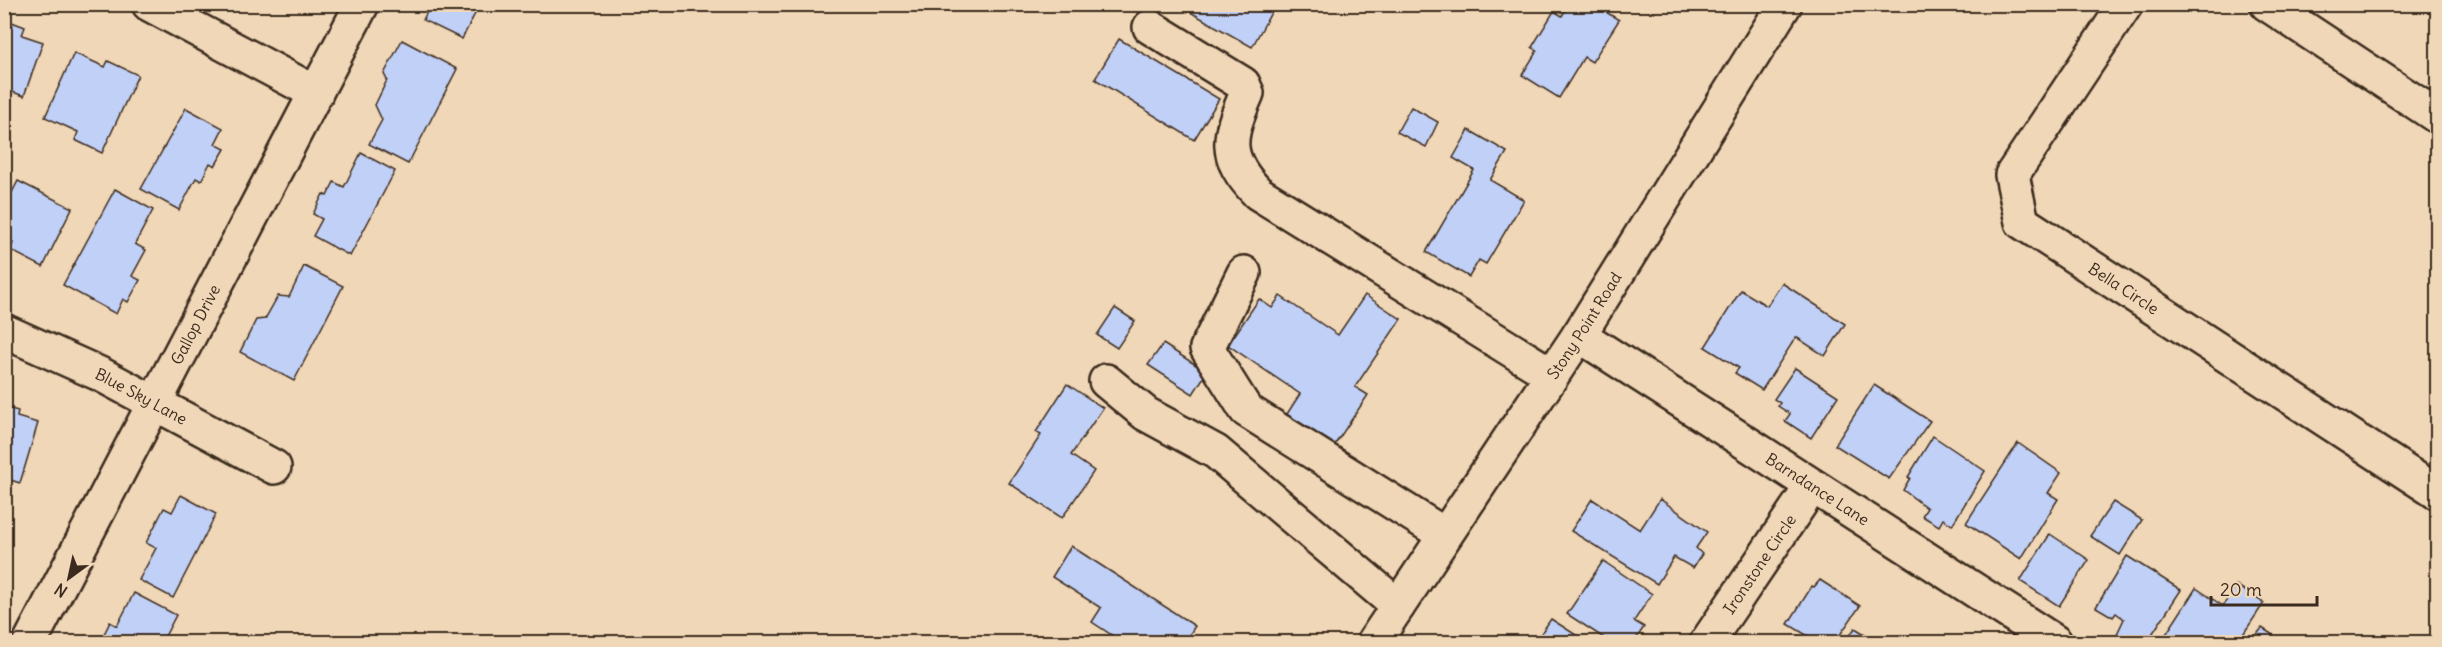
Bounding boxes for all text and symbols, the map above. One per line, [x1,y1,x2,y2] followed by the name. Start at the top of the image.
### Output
[2085,258,2163,319] street label: Bella Circle
[1543,268,1626,383] street label: Stony Point Road
[166,281,224,368] street label: Gallop Drive
[92,363,191,429] street label: Blue Sky Lane
[1762,448,1873,530] street label: Barndance Lane
[1719,510,1800,618] street label: Ironstone Circle
[39,548,99,608] north arrow
[2211,569,2318,607] scale bar
[2220,578,2262,601] text: 20 m
[51,579,71,602] text: N

